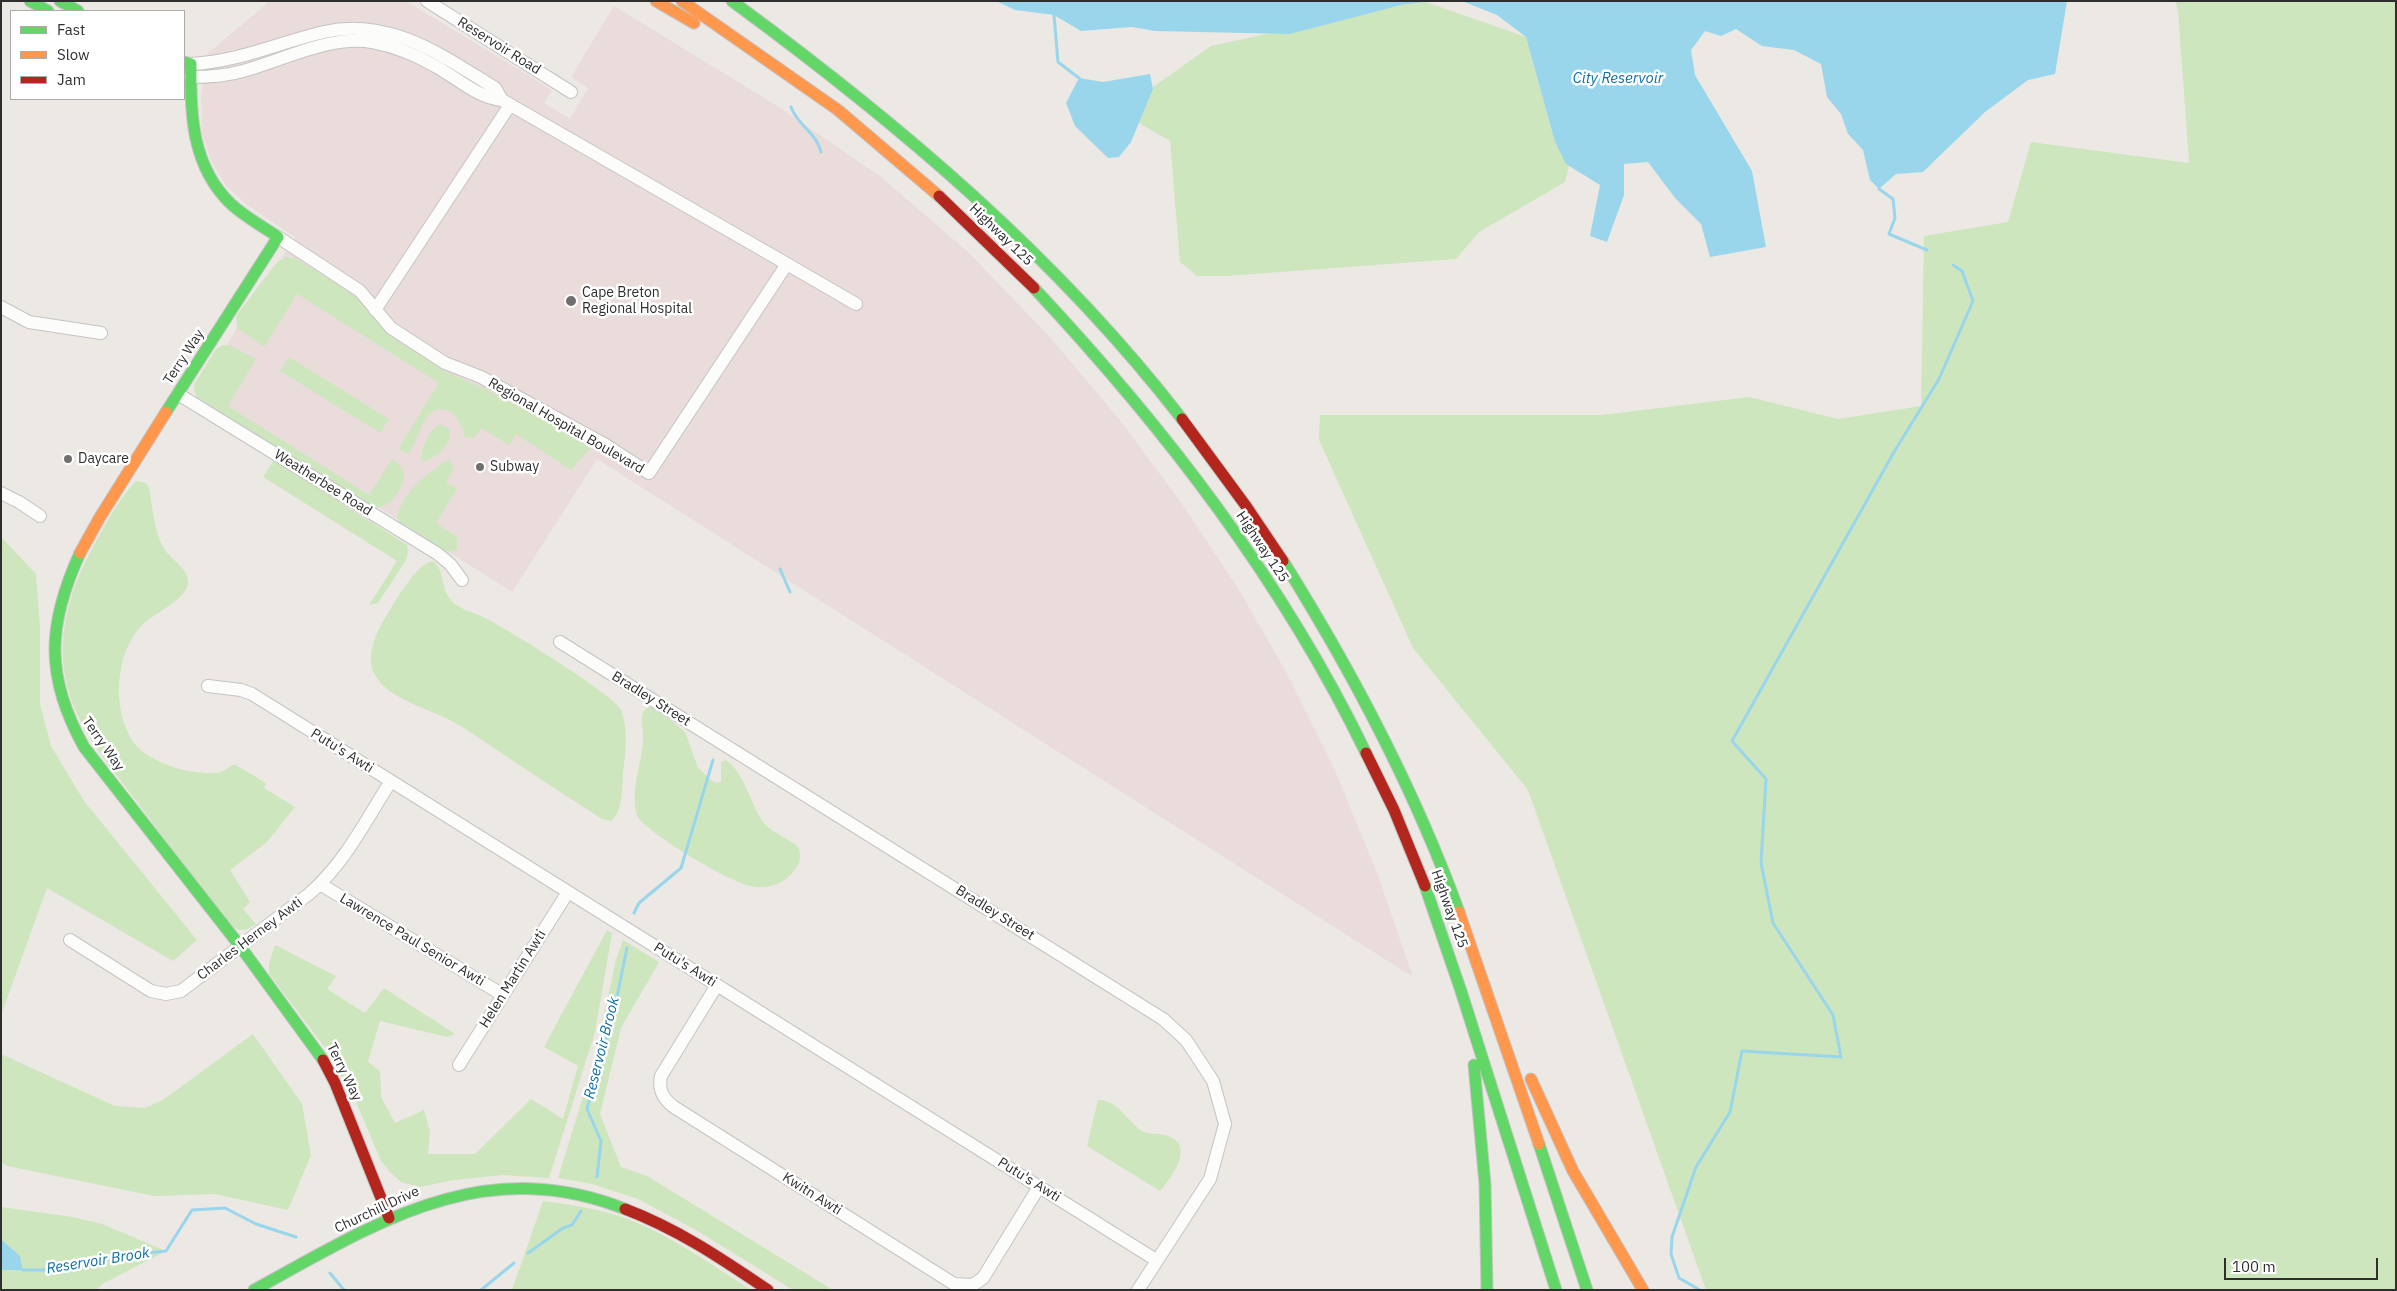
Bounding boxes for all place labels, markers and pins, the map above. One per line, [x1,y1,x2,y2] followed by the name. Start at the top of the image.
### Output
[582,285,692,318] place label: Cape Breton Regional Hospital
[564,294,578,308] marker: Cape Breton Regional Hospital
[78,451,129,467] place label: Daycare
[62,453,74,465] marker: Daycare
[490,459,539,475] place label: Subway
[474,461,486,473] marker: Subway

